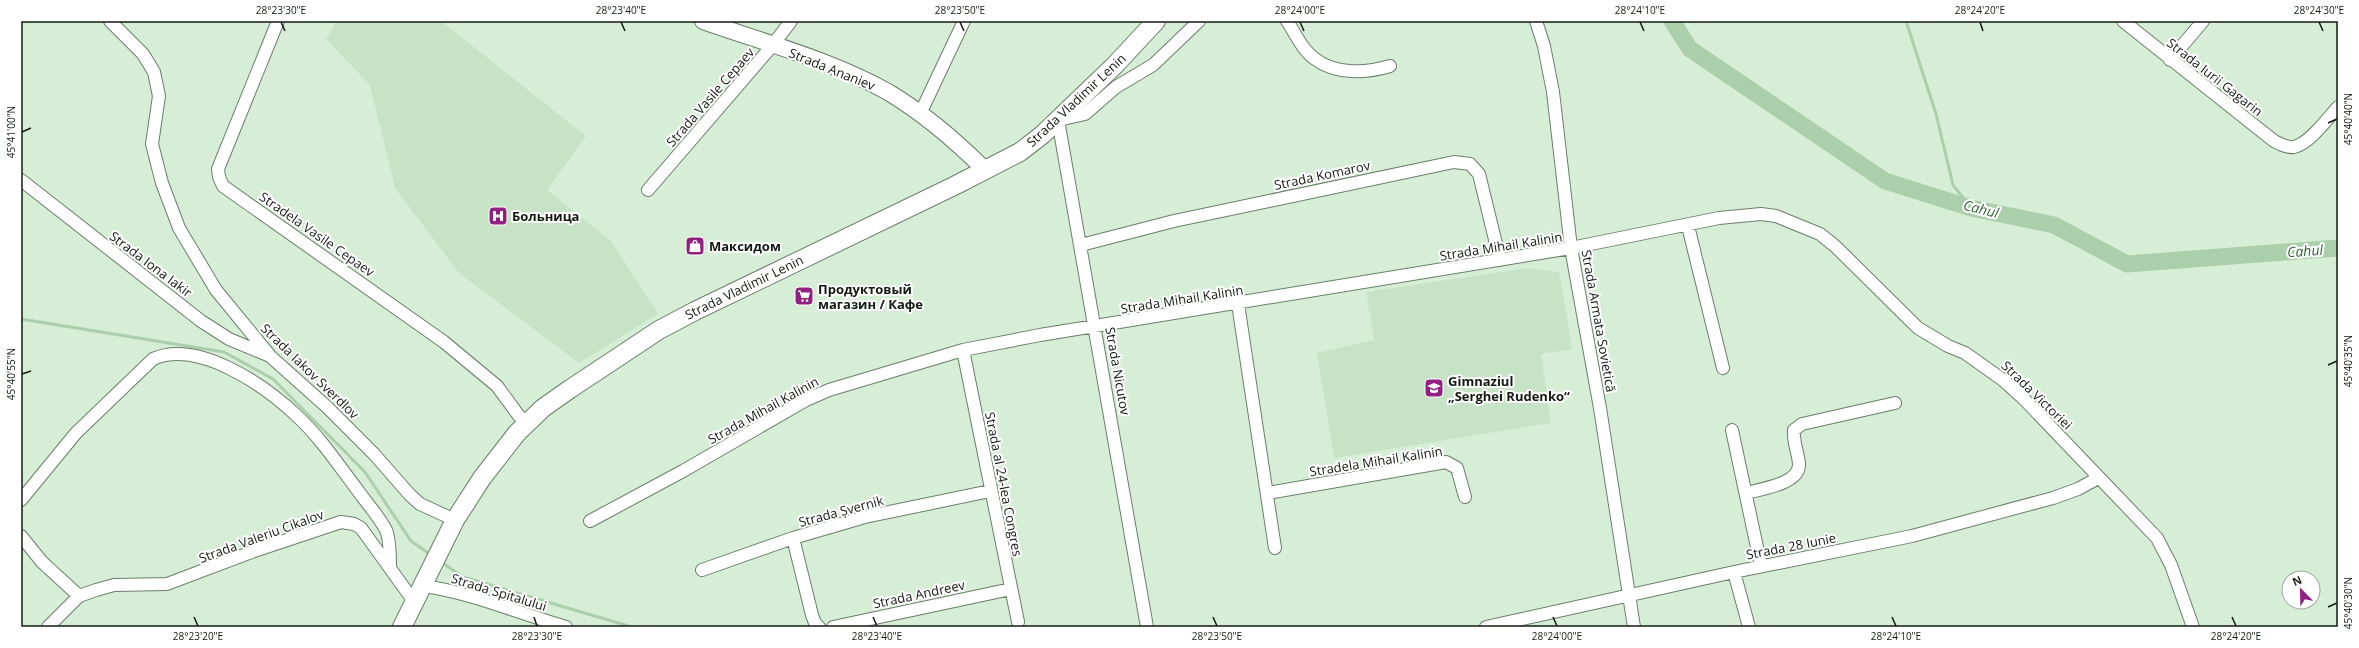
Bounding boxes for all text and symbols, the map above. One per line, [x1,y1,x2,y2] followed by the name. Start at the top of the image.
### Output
[256,3,306,17] text: 28°23'30"E
[596,3,646,17] text: 28°23'40"E
[935,3,985,17] text: 28°23'50"E
[1275,3,1325,17] text: 28°24'00"E
[1615,3,1665,17] text: 28°24'10"E
[1955,3,2005,17] text: 28°24'20"E
[2294,3,2344,17] text: 28°24'30"E
[2163,34,2267,120] street label: Strada Iurii Gagarin
[662,43,758,150] street label: Strada Vasile Cepaev
[786,44,878,95] street label: Strada Ananiev
[1022,49,1130,151] street label: Strada Vladimir Lenin
[2341,93,2355,145] text: 45°40'40"N
[4,106,18,158] text: 45°41'00"N
[1272,156,1372,194] street label: Strada Komarov
[256,188,378,281] street label: Stradela Vasile Cepaev
[1961,195,2001,222] water label: Cahul
[487,205,509,227] hospital icon: Больница
[512,207,579,225] place label: Больница
[106,227,197,301] street label: Strada Iona Iakir
[1438,227,1564,265] street label: Strada Mihail Kalinin
[684,235,706,257] shop icon: Максидом
[709,237,781,255] place label: Максидом
[2286,240,2324,261] water label: Cahul
[1578,248,1620,394] street label: Strada Armata Sovietică
[682,250,806,324] street label: Strada Vladimir Lenin
[818,280,923,313] place label: Продуктовый магазин / Кафе
[1119,280,1245,318] street label: Strada Mihail Kalinin
[793,285,815,307] supermarket icon: Продуктовый магазин / Кафе
[257,319,363,423] street label: Strada Iakov Sverdlov
[1101,326,1135,417] street label: Strada Nicutov
[2341,335,2355,387] text: 45°40'35"N
[4,348,18,400] text: 45°40'55"N
[1998,357,2076,433] street label: Strada Victoriei
[704,372,822,448] street label: Strada Mihail Kalinin
[1448,372,1570,405] place label: Gimnaziul „Serghei Rudenko“
[1423,377,1445,399] school or university icon: Gimnaziul „Serghei Rudenko“
[981,410,1027,558] street label: Strada al 24-lea Congres
[1308,442,1444,480] street label: Stradela Mihail Kalinin
[797,491,886,531] street label: Strada Șvernik
[196,505,326,567] street label: Strada Valeriu Cikalov
[1744,528,1838,564] street label: Strada 28 Iunie
[449,569,549,615] street label: Strada Spitalului
[2281,570,2321,610] north arrow
[2290,572,2304,589] text: N
[871,575,967,613] street label: Strada Andreev
[2341,577,2355,629] text: 45°40'30"N
[173,629,223,643] text: 28°23'20"E
[512,629,562,643] text: 28°23'30"E
[852,629,902,643] text: 28°23'40"E
[1192,629,1242,643] text: 28°23'50"E
[1532,629,1582,643] text: 28°24'00"E
[1871,629,1921,643] text: 28°24'10"E
[2211,629,2261,643] text: 28°24'20"E

